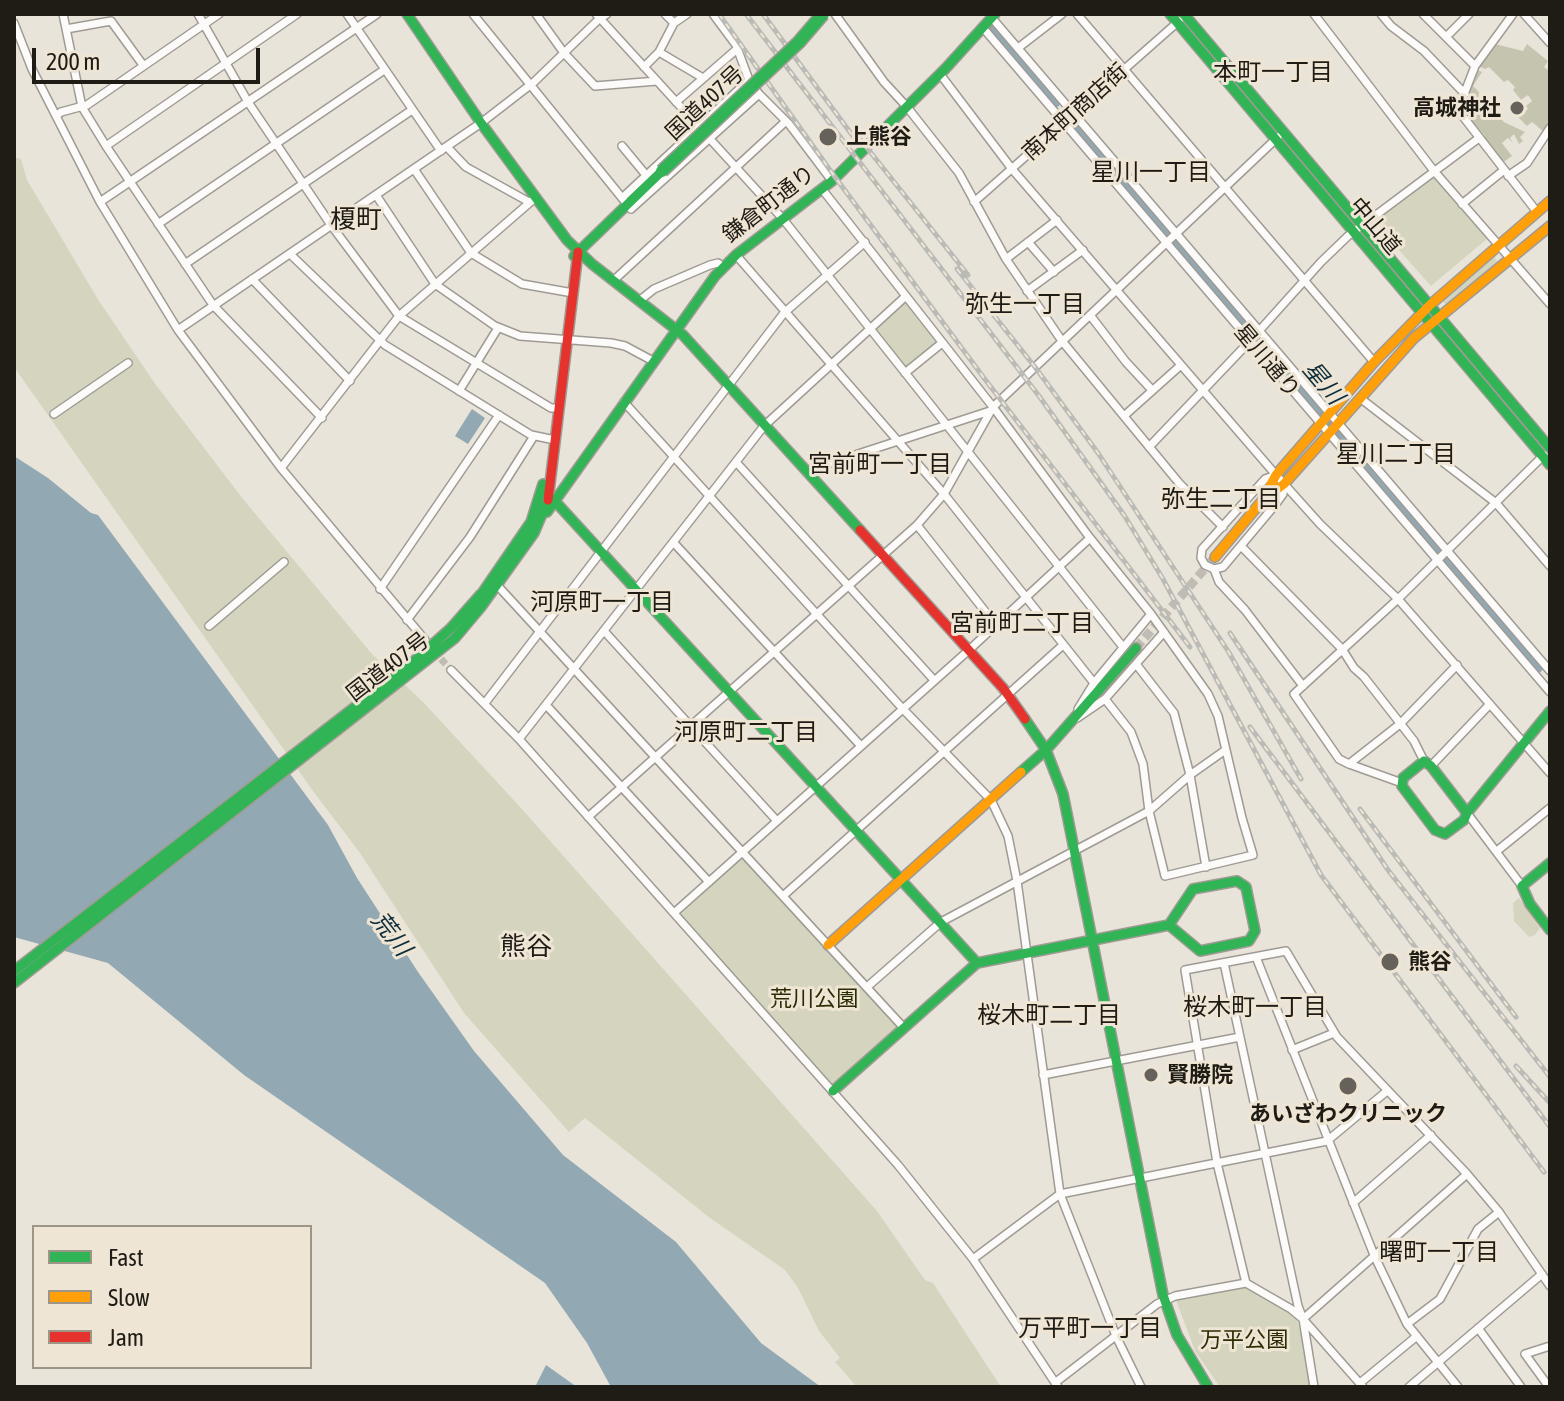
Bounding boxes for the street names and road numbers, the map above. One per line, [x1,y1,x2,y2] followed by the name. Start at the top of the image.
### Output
[1017,58,1133,166] street label: 南本町商店街
[661,60,749,146] street label: 国道407号
[718,160,820,248] street label: 鎌倉町通り
[1344,192,1406,260] street label: 中山道
[1229,319,1305,403] street label: 星川通り
[342,627,434,707] street label: 国道407号

